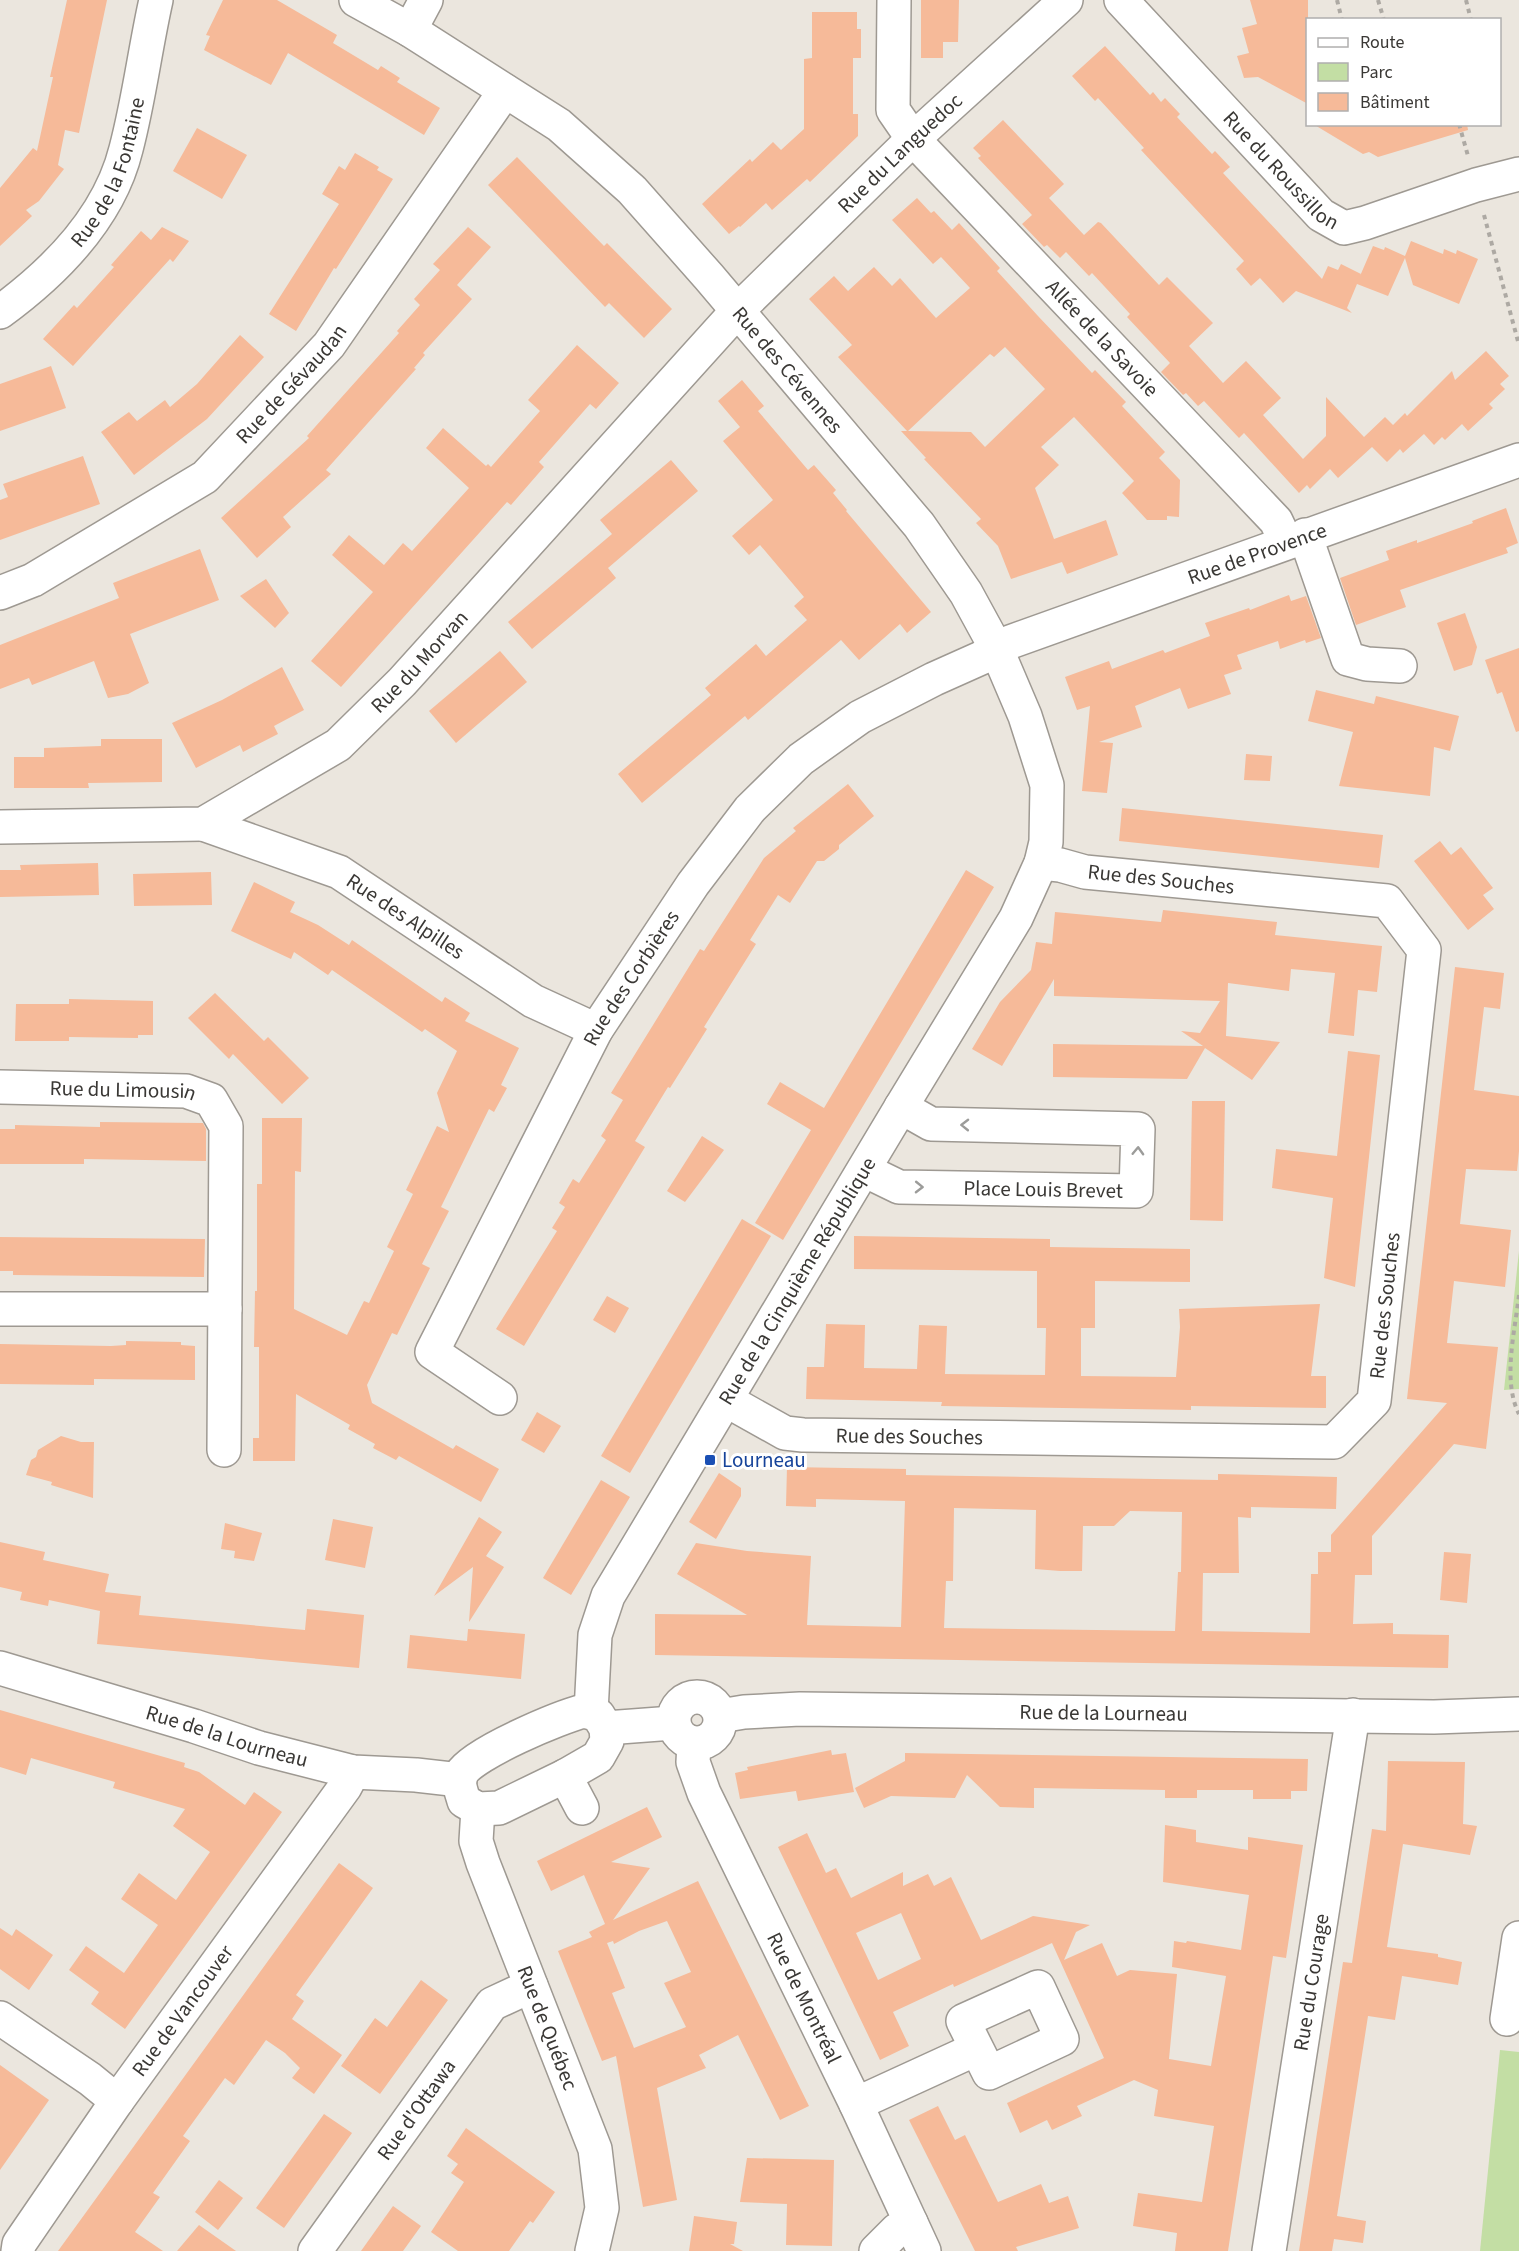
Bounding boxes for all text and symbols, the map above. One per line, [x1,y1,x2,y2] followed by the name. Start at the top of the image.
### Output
[1306,18,1501,126] legend
[1360,30,1404,55] text: Route
[1360,60,1393,85] text: Parc
[831,86,969,220] street label: Rue du Languedoc
[1360,90,1430,115] text: Bâtiment
[63,95,152,254] street label: Rue de la Fontaine
[1216,104,1344,237] street label: Rue du Roussillon
[1039,273,1166,404] street label: Allée de la Savoie
[725,300,850,440] street label: Rue des Cévennes
[229,318,354,450] street label: Rue de Gévaudan
[1183,515,1331,592] street label: Rue de Provence
[364,603,475,720] street label: Rue du Morvan
[1086,856,1236,902] street label: Rue des Souches
[340,866,471,967] street label: Rue des Alpilles
[575,904,687,1051] street label: Rue des Corbières
[49,1073,201,1109] street label: Rue du Limousin
[961,1119,970,1131] one-way arrow
[1131,1147,1144,1156] one-way arrow
[711,1151,883,1411] street label: Rue de la Cinquième République
[963,1173,1123,1206] street label: Place Louis Brevet
[914,1181,923,1193] one-way arrow
[1362,1231,1408,1381] street label: Rue des Souches
[835,1420,983,1452] street label: Rue des Souches
[722,1445,806,1475] place label: Lourneau
[703,1453,717,1467] marker: Lourneau
[142,1697,311,1775] street label: Rue de la Lourneau
[1019,1697,1188,1729] street label: Rue de la Lourneau
[1286,1912,1337,2053] street label: Rue du Courage
[759,1927,849,2069] street label: Rue de Montréal
[125,1938,241,2083] street label: Rue de Vancouver
[510,1961,586,2095] street label: Rue de Québec
[370,2053,463,2166] street label: Rue d'Ottawa

